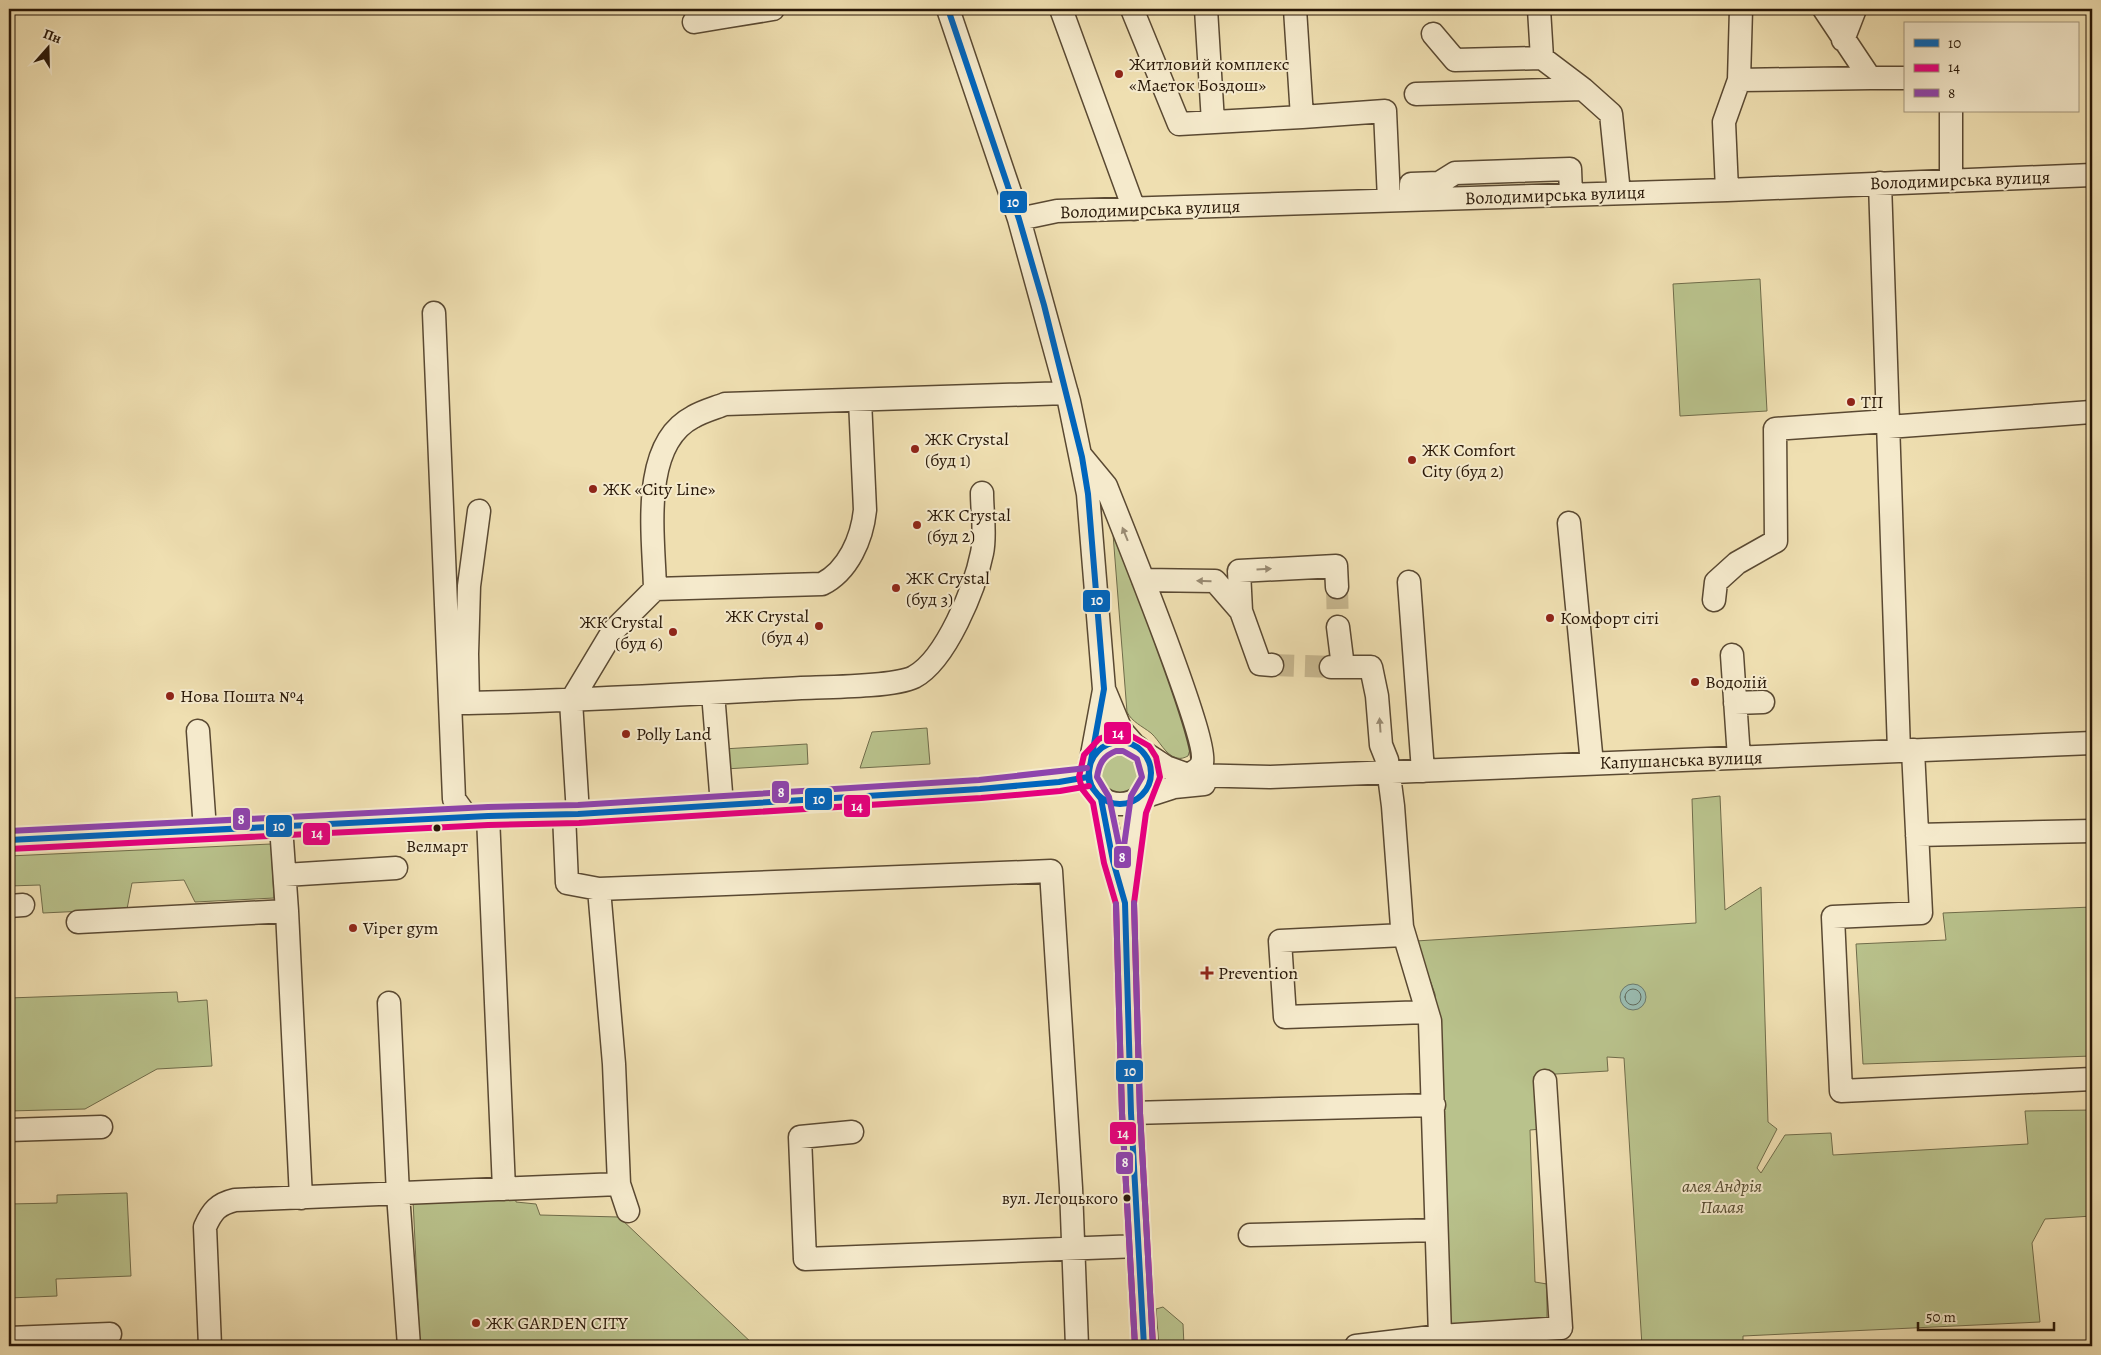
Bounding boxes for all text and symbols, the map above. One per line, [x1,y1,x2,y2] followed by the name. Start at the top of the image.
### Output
[22,22,72,72] north arrow
[1904,22,2078,112] legend
[40,24,64,48] text: Пн
[1948,33,1961,53] text: 10
[1129,52,1290,97] place label: Житловий комплекс «Маєток Боздош»
[1948,57,1960,77] text: 14
[1113,68,1125,80] marker: Житловий комплекс «Маєток Боздош»
[1948,83,1955,103] text: 8
[1869,165,2051,195] street label: Володимирська вулиця
[1464,180,1646,210] street label: Володимирська вулиця
[999,190,1028,214] line badge: 10
[1007,193,1019,212] text: 10
[1059,194,1241,224] street label: Володимирська вулиця
[1861,390,1884,414] place label: ТП
[1845,396,1857,408] marker: ТП
[925,427,1009,472] place label: ЖК Crystal (буд 1)
[1422,438,1516,483] place label: ЖК Comfort City (буд 2)
[909,443,921,455] marker: ЖК Crystal (буд 1)
[1406,454,1418,466] marker: ЖК Comfort City (буд 2)
[603,477,716,501] place label: ЖК «City Line»
[587,483,599,495] marker: ЖК «City Line»
[927,503,1011,548] place label: ЖК Crystal (буд 2)
[911,519,923,531] marker: ЖК Crystal (буд 2)
[1121,526,1129,541] one-way arrow
[1256,565,1272,573] one-way arrow
[906,566,990,611] place label: ЖК Crystal (буд 3)
[1195,577,1211,585] one-way arrow
[890,582,902,594] marker: ЖК Crystal (буд 3)
[1082,589,1111,613] line badge: 10
[1091,591,1103,610] text: 10
[725,604,810,649] place label: ЖК Crystal (буд 4)
[1560,606,1659,630] place label: Комфорт сіті
[579,610,664,655] place label: ЖК Crystal (буд 6)
[1544,612,1556,624] marker: Комфорт сіті
[813,620,825,632] marker: ЖК Crystal (буд 4)
[667,626,679,638] marker: ЖК Crystal (буд 6)
[1705,670,1767,694] place label: Водолій
[1689,676,1701,688] marker: Водолій
[180,684,304,708] place label: Нова Пошта №4
[164,690,176,702] marker: Нова Пошта №4
[1375,717,1383,733] one-way arrow
[1103,721,1132,745] line badge: 14
[636,722,712,746] place label: Polly Land
[1112,724,1124,743] text: 14
[620,728,632,740] marker: Polly Land
[1599,745,1763,775] street label: Капушанська вулиця
[771,780,790,804] line badge: 8
[778,783,785,802] text: 8
[804,787,833,811] line badge: 10
[813,790,825,809] text: 10
[843,794,871,818] line badge: 14
[851,797,863,816] text: 14
[232,807,251,831] line badge: 8
[238,810,245,829] text: 8
[265,814,293,838] line badge: 10
[273,817,285,836] text: 10
[302,822,331,846] line badge: 14
[432,823,442,833] marker: Велмарт
[311,824,323,843] text: 14
[406,835,468,858] place label: Велмарт
[1113,845,1132,869] line badge: 8
[1119,848,1126,867] text: 8
[362,916,438,940] place label: Viper gym
[347,922,359,934] marker: Viper gym
[1218,961,1298,985] place label: Prevention
[1200,966,1214,980] marker: Prevention
[1115,1059,1144,1083] line badge: 10
[1124,1062,1136,1081] text: 10
[1109,1121,1137,1145] line badge: 14
[1117,1124,1129,1143] text: 14
[1115,1151,1134,1175] line badge: 8
[1122,1153,1129,1172] text: 8
[1682,1174,1762,1219] park label: алея Андрія Палая
[1002,1187,1118,1210] place label: вул. Легоцького
[1122,1193,1132,1203] marker: вул. Легоцького
[1918,1300,2055,1332] scale bar
[1926,1307,1956,1327] text: 50 m
[486,1311,629,1335] place label: ЖК GARDEN CITY
[470,1317,482,1329] marker: ЖК GARDEN CITY

